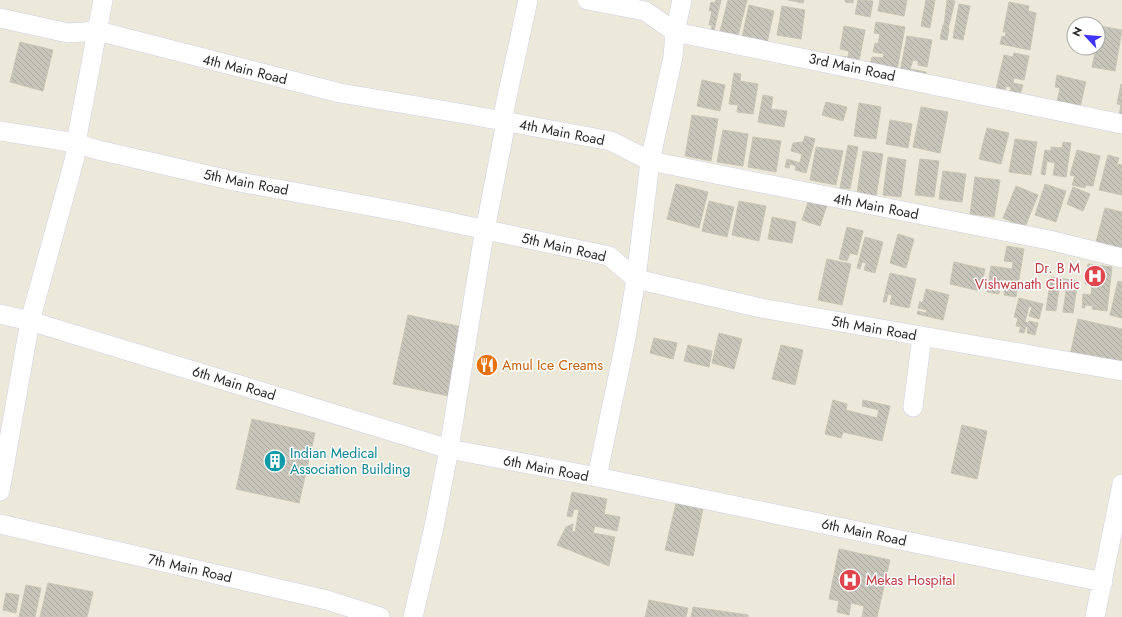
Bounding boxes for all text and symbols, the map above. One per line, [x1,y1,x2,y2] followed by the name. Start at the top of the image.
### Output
[1066,16,1106,56] north arrow
[1068,24,1086,39] text: N
[807,48,897,86] street label: 3rd Main Road
[201,49,289,89] street label: 4th Main Road
[518,114,606,150] street label: 4th Main Road
[202,164,290,200] street label: 5th Main Road
[832,188,920,224] street label: 4th Main Road
[520,228,608,266] street label: 5th Main Road
[975,258,1080,294] place label: Dr. B M Vishwanath Clinic
[1082,263,1108,289] hospital icon: Dr. B M Vishwanath Clinic
[830,311,918,345] street label: 5th Main Road
[474,352,500,378] restaurant icon: Amul Ice Creams
[502,355,604,375] place label: Amul Ice Creams
[190,361,278,405] street label: 6th Main Road
[290,443,410,479] place label: Indian Medical Association Building
[262,448,288,474] building icon: Indian Medical Association Building
[502,450,590,486] street label: 6th Main Road
[820,513,908,551] street label: 6th Main Road
[146,549,234,587] street label: 7th Main Road
[837,567,863,593] hospital icon: Mekas Hospital
[866,570,956,590] place label: Mekas Hospital

